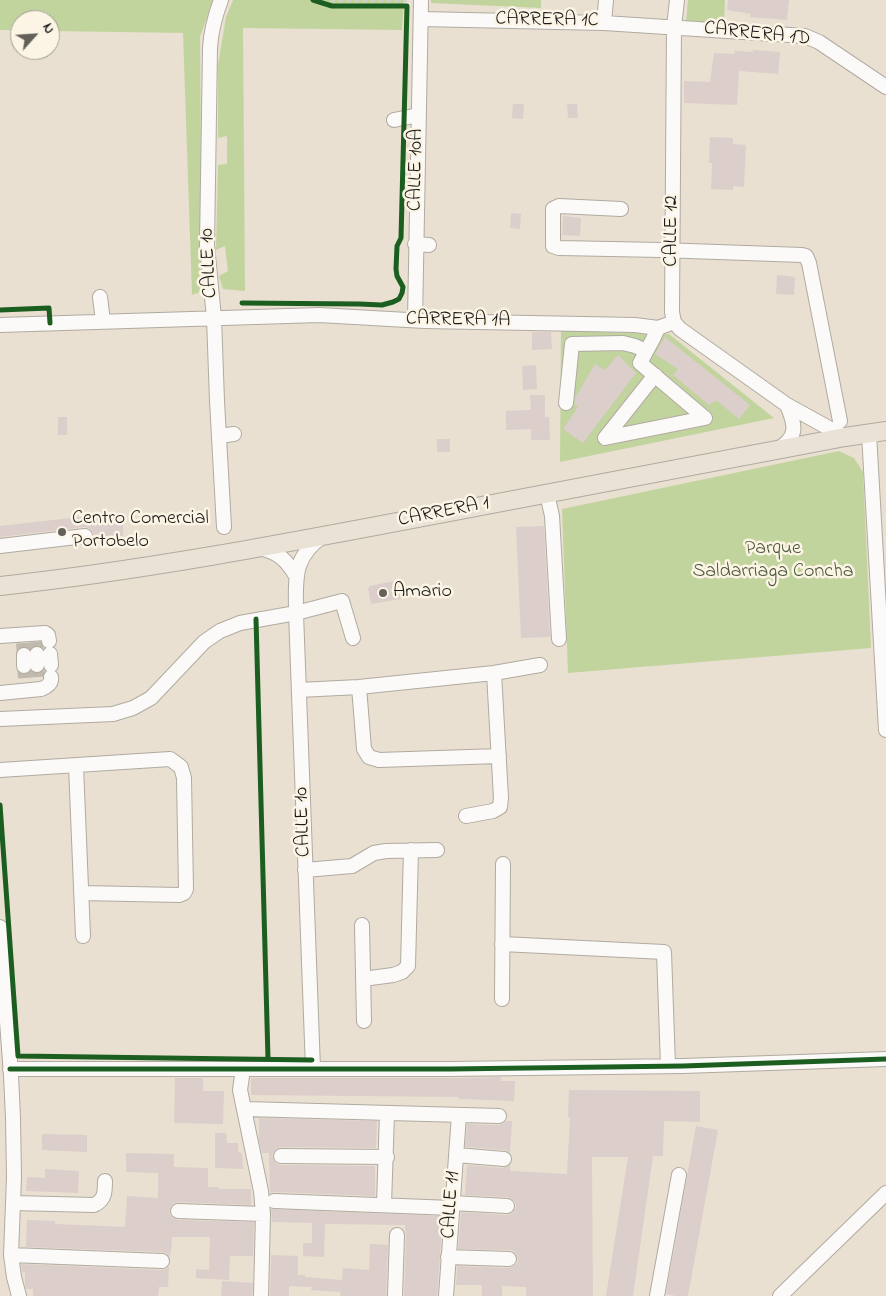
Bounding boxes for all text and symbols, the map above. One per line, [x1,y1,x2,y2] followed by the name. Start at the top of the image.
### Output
[495,8,599,34] street label: CARRERA 1C
[10,10,60,60] north arrow
[703,17,811,53] street label: CARRERA 1D
[37,20,60,37] text: N
[404,129,430,211] street label: CALLE 10A
[661,195,685,267] street label: CALLE 12
[196,227,224,299] street label: CALLE 10
[405,308,511,334] street label: CARRERA 1A
[396,492,492,534] street label: CARRERA 1
[72,508,209,555] place label: Centro Comercial Portobelo
[56,526,68,538] marker: Centro Comercial Portobelo
[692,538,854,585] park label: Parque Saldarriaga Concha
[393,581,452,605] place label: Amario
[377,587,389,599] marker: Amario
[291,786,317,858] street label: CALLE 10
[438,1170,466,1240] street label: CALLE 11

